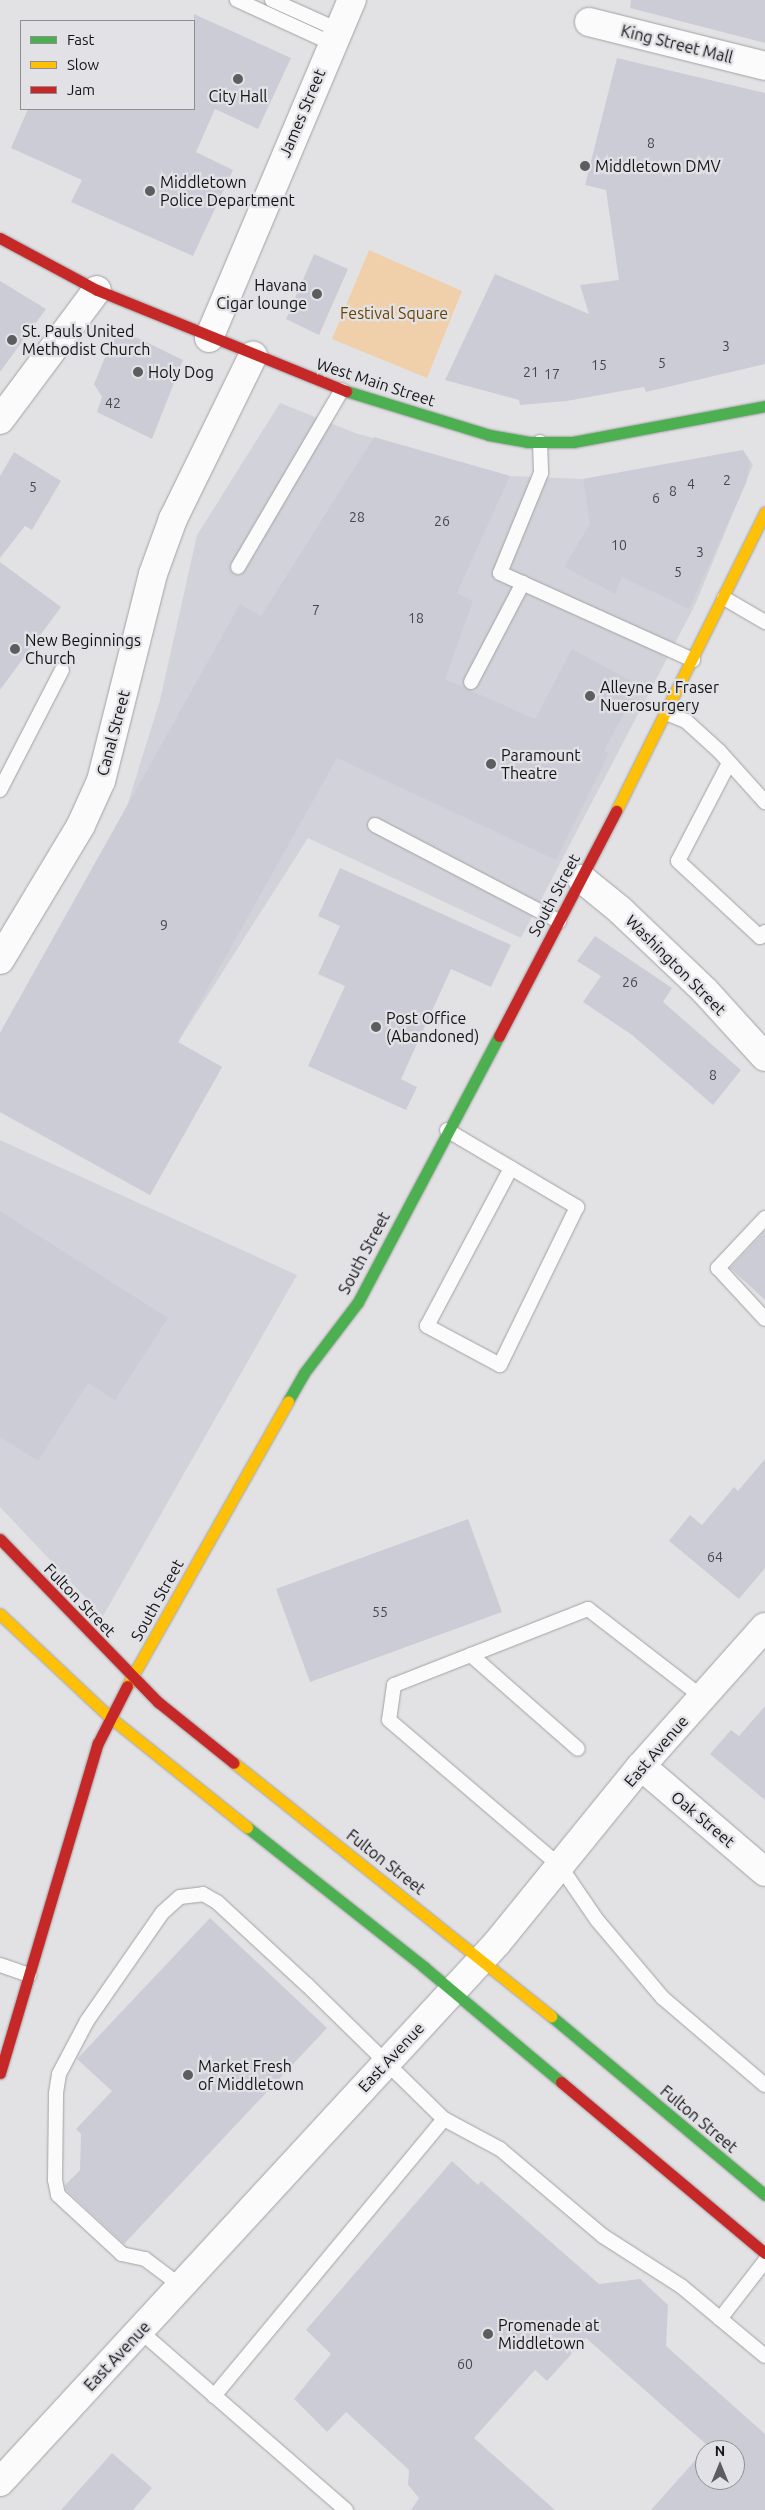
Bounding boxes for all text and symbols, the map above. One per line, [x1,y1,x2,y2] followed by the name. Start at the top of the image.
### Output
[20,20,195,110] legend
[619,21,735,67] street label: King Street Mall
[67,31,94,48] text: Fast
[67,56,99,73] text: Slow
[275,66,329,160] street label: James Street
[232,73,244,85] marker: City Hall
[67,81,95,98] text: Jam
[208,86,268,106] place label: City Hall
[647,135,655,151] house number: 8
[595,156,721,176] place label: Middletown DMV
[579,160,591,172] marker: Middletown DMV
[160,172,295,210] place label: Middletown Police Department
[144,185,156,197] marker: Middletown Police Department
[216,275,307,313] place label: Havana Cigar lounge
[311,288,323,300] marker: Havana Cigar lounge
[340,303,448,323] park label: Festival Square
[22,321,150,359] place label: St. Pauls United Methodist Church
[6,334,18,346] marker: St. Pauls United Methodist Church
[722,338,730,354] house number: 3
[314,354,438,410] street label: West Main Street
[658,355,666,371] house number: 5
[591,357,607,373] house number: 15
[148,362,214,382] place label: Holy Dog
[523,364,539,380] house number: 21
[132,366,144,378] marker: Holy Dog
[544,366,560,382] house number: 17
[105,395,121,411] house number: 42
[723,472,731,488] house number: 2
[687,476,695,492] house number: 4
[29,479,37,495] house number: 5
[669,483,677,499] house number: 8
[652,490,660,506] house number: 6
[349,509,365,525] house number: 28
[434,513,450,529] house number: 26
[611,537,627,553] house number: 10
[696,544,704,560] house number: 3
[674,564,682,580] house number: 5
[312,602,320,618] house number: 7
[408,610,424,626] house number: 18
[25,630,141,668] place label: New Beginnings Church
[9,643,21,655] marker: New Beginnings Church
[600,677,719,715] place label: Alleyne B. Fraser Nuerosurgery
[92,688,134,778] street label: Canal Street
[584,690,596,702] marker: Alleyne B. Fraser Nuerosurgery
[501,745,581,783] place label: Paramount Theatre
[485,758,497,770] marker: Paramount Theatre
[524,850,584,940] street label: South Street
[622,911,730,1019] street label: Washington Street
[160,917,168,933] house number: 9
[622,974,638,990] house number: 26
[386,1008,479,1046] place label: Post Office (Abandoned)
[370,1021,382,1033] marker: Post Office (Abandoned)
[709,1067,717,1083] house number: 8
[334,1208,394,1298] street label: South Street
[707,1549,723,1565] house number: 64
[127,1556,187,1644] street label: South Street
[40,1559,120,1641] street label: Fulton Street
[372,1604,388,1620] house number: 55
[620,1712,692,1790] street label: East Avenue
[667,1787,739,1851] street label: Oak Street
[343,1825,429,1899] street label: Fulton Street
[354,2018,428,2096] street label: East Avenue
[198,2056,304,2094] place label: Market Fresh of Middletown
[182,2069,194,2081] marker: Market Fresh of Middletown
[657,2081,741,2157] street label: Fulton Street
[498,2315,599,2353] place label: Promenade at Middletown
[80,2317,154,2395] street label: East Avenue
[482,2328,494,2340] marker: Promenade at Middletown
[457,2356,473,2372] house number: 60
[695,2440,745,2490] north arrow
[715,2443,725,2459] text: N

